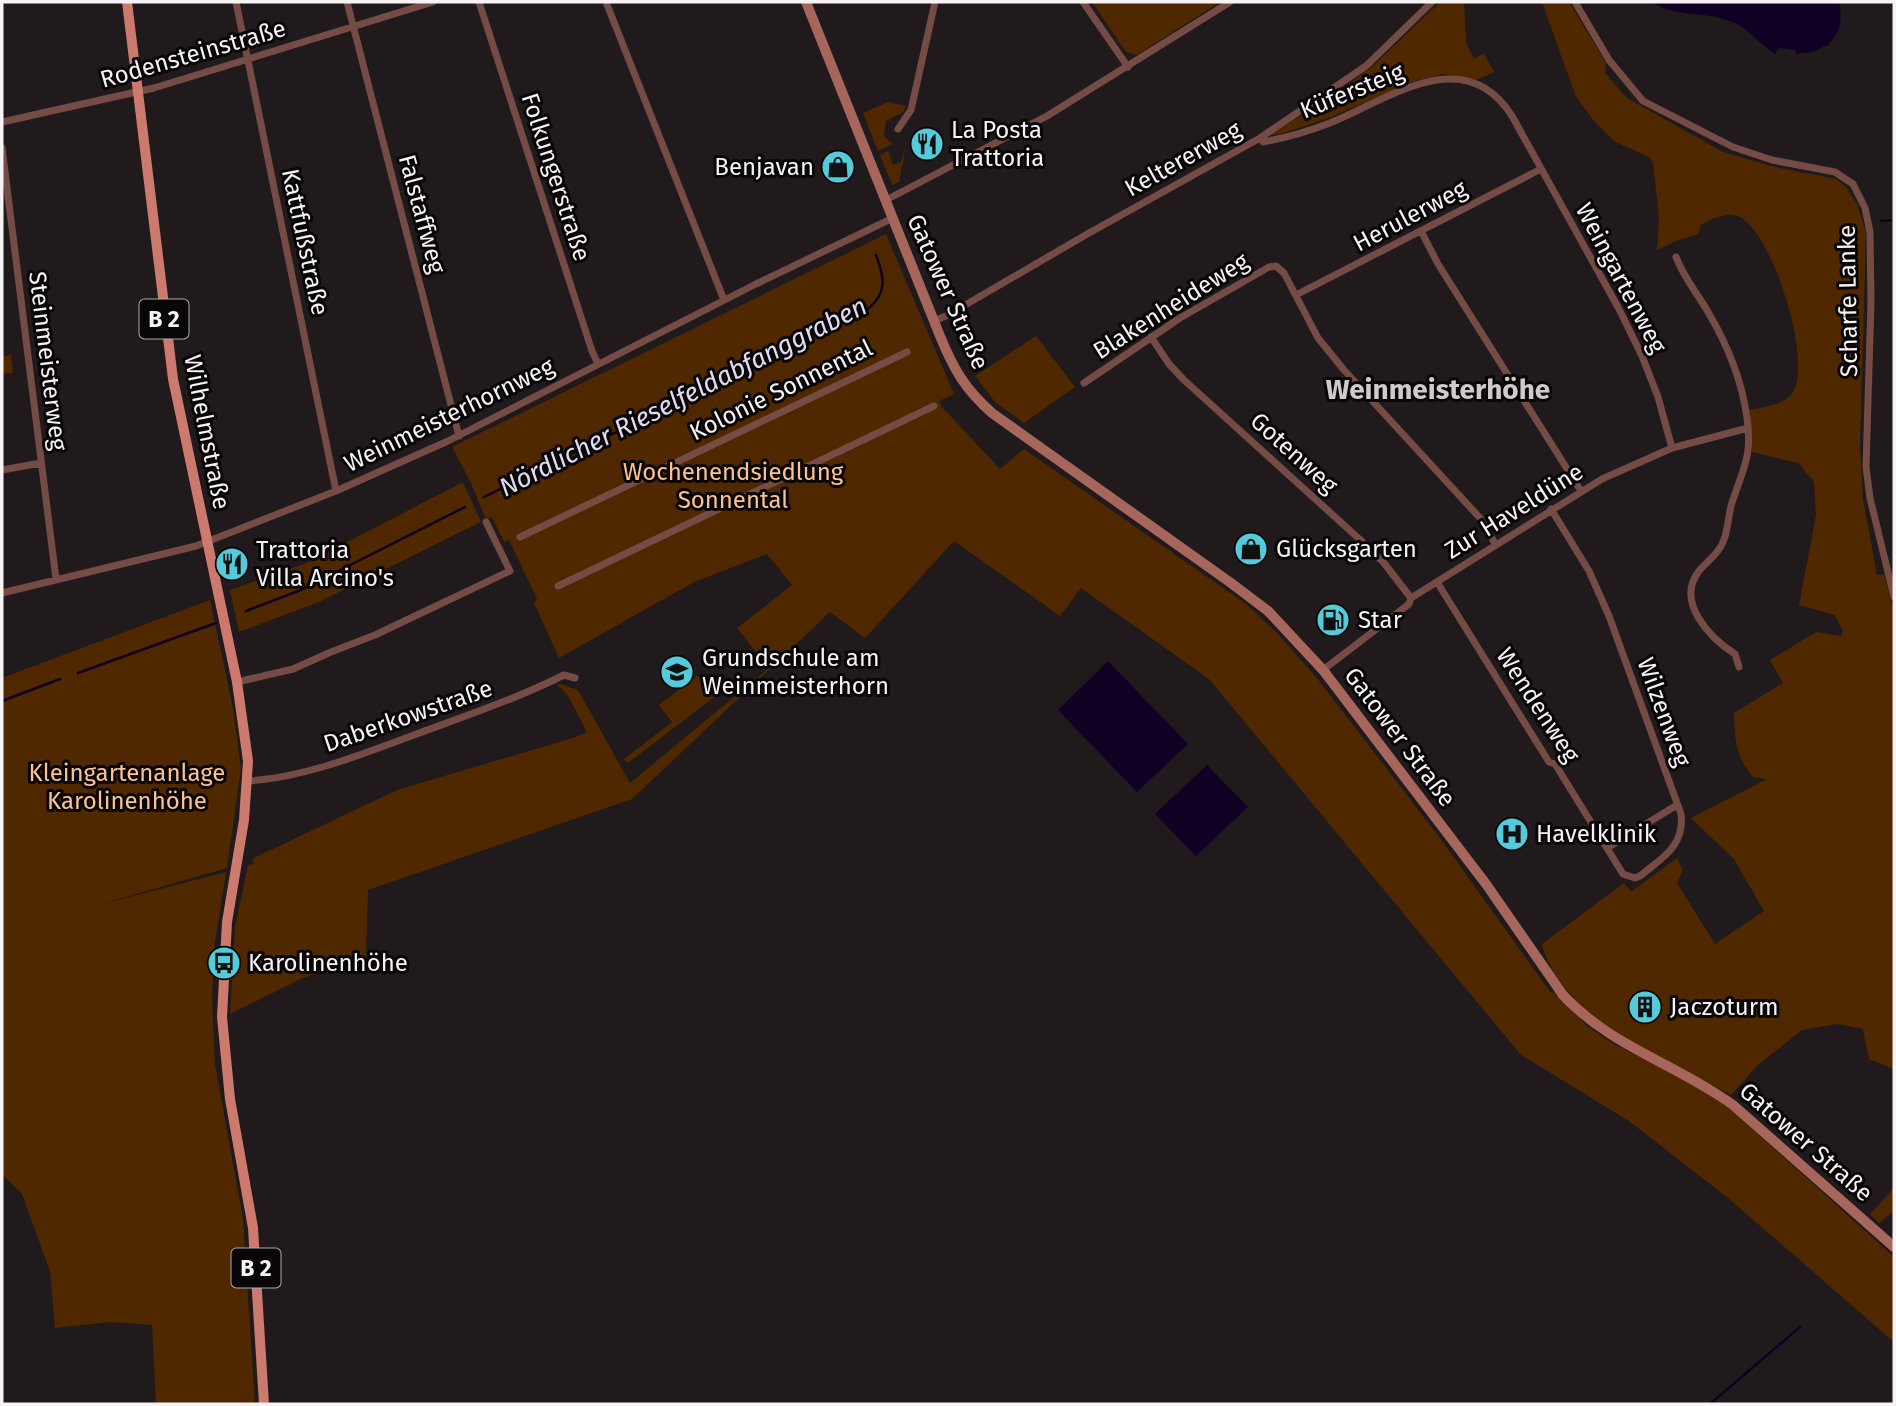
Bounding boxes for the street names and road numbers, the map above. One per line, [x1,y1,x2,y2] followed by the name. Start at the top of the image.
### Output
[97,14,289,94] street label: Rodensteinstraße
[1296,57,1408,124] street label: Küfersteig
[516,90,596,264] street label: Folkungerstraße
[1120,115,1247,203] street label: Keltererweg
[393,152,451,277] street label: Falstaffweg
[276,166,334,318] street label: Kattfußstraße
[1348,174,1472,258] street label: Herulerweg
[1570,198,1673,358] street label: Weingartenweg
[901,210,995,374] street label: Gatower Straße
[1833,225,1863,377] street label: Scharfe Lanke
[1088,247,1254,365] street label: Blakenheideweg
[23,270,73,453] street label: Steinmeisterweg
[140,300,188,338] road number: B 2
[685,334,877,446] street label: Kolonie Sonnental
[178,352,236,512] street label: Wilhelmstraße
[340,352,559,478] street label: Weinmeisterhornweg
[1245,407,1344,500] street label: Gotenweg
[1440,457,1588,565] street label: Zur Haveldüne
[1491,642,1586,768] street label: Wendenweg
[1631,654,1697,771] street label: Wilzenweg
[1339,662,1461,812] street label: Gatower Straße
[320,674,496,758] street label: Daberkowstraße
[1734,1077,1878,1207] street label: Gatower Straße
[232,1248,280,1288] road number: B 2

